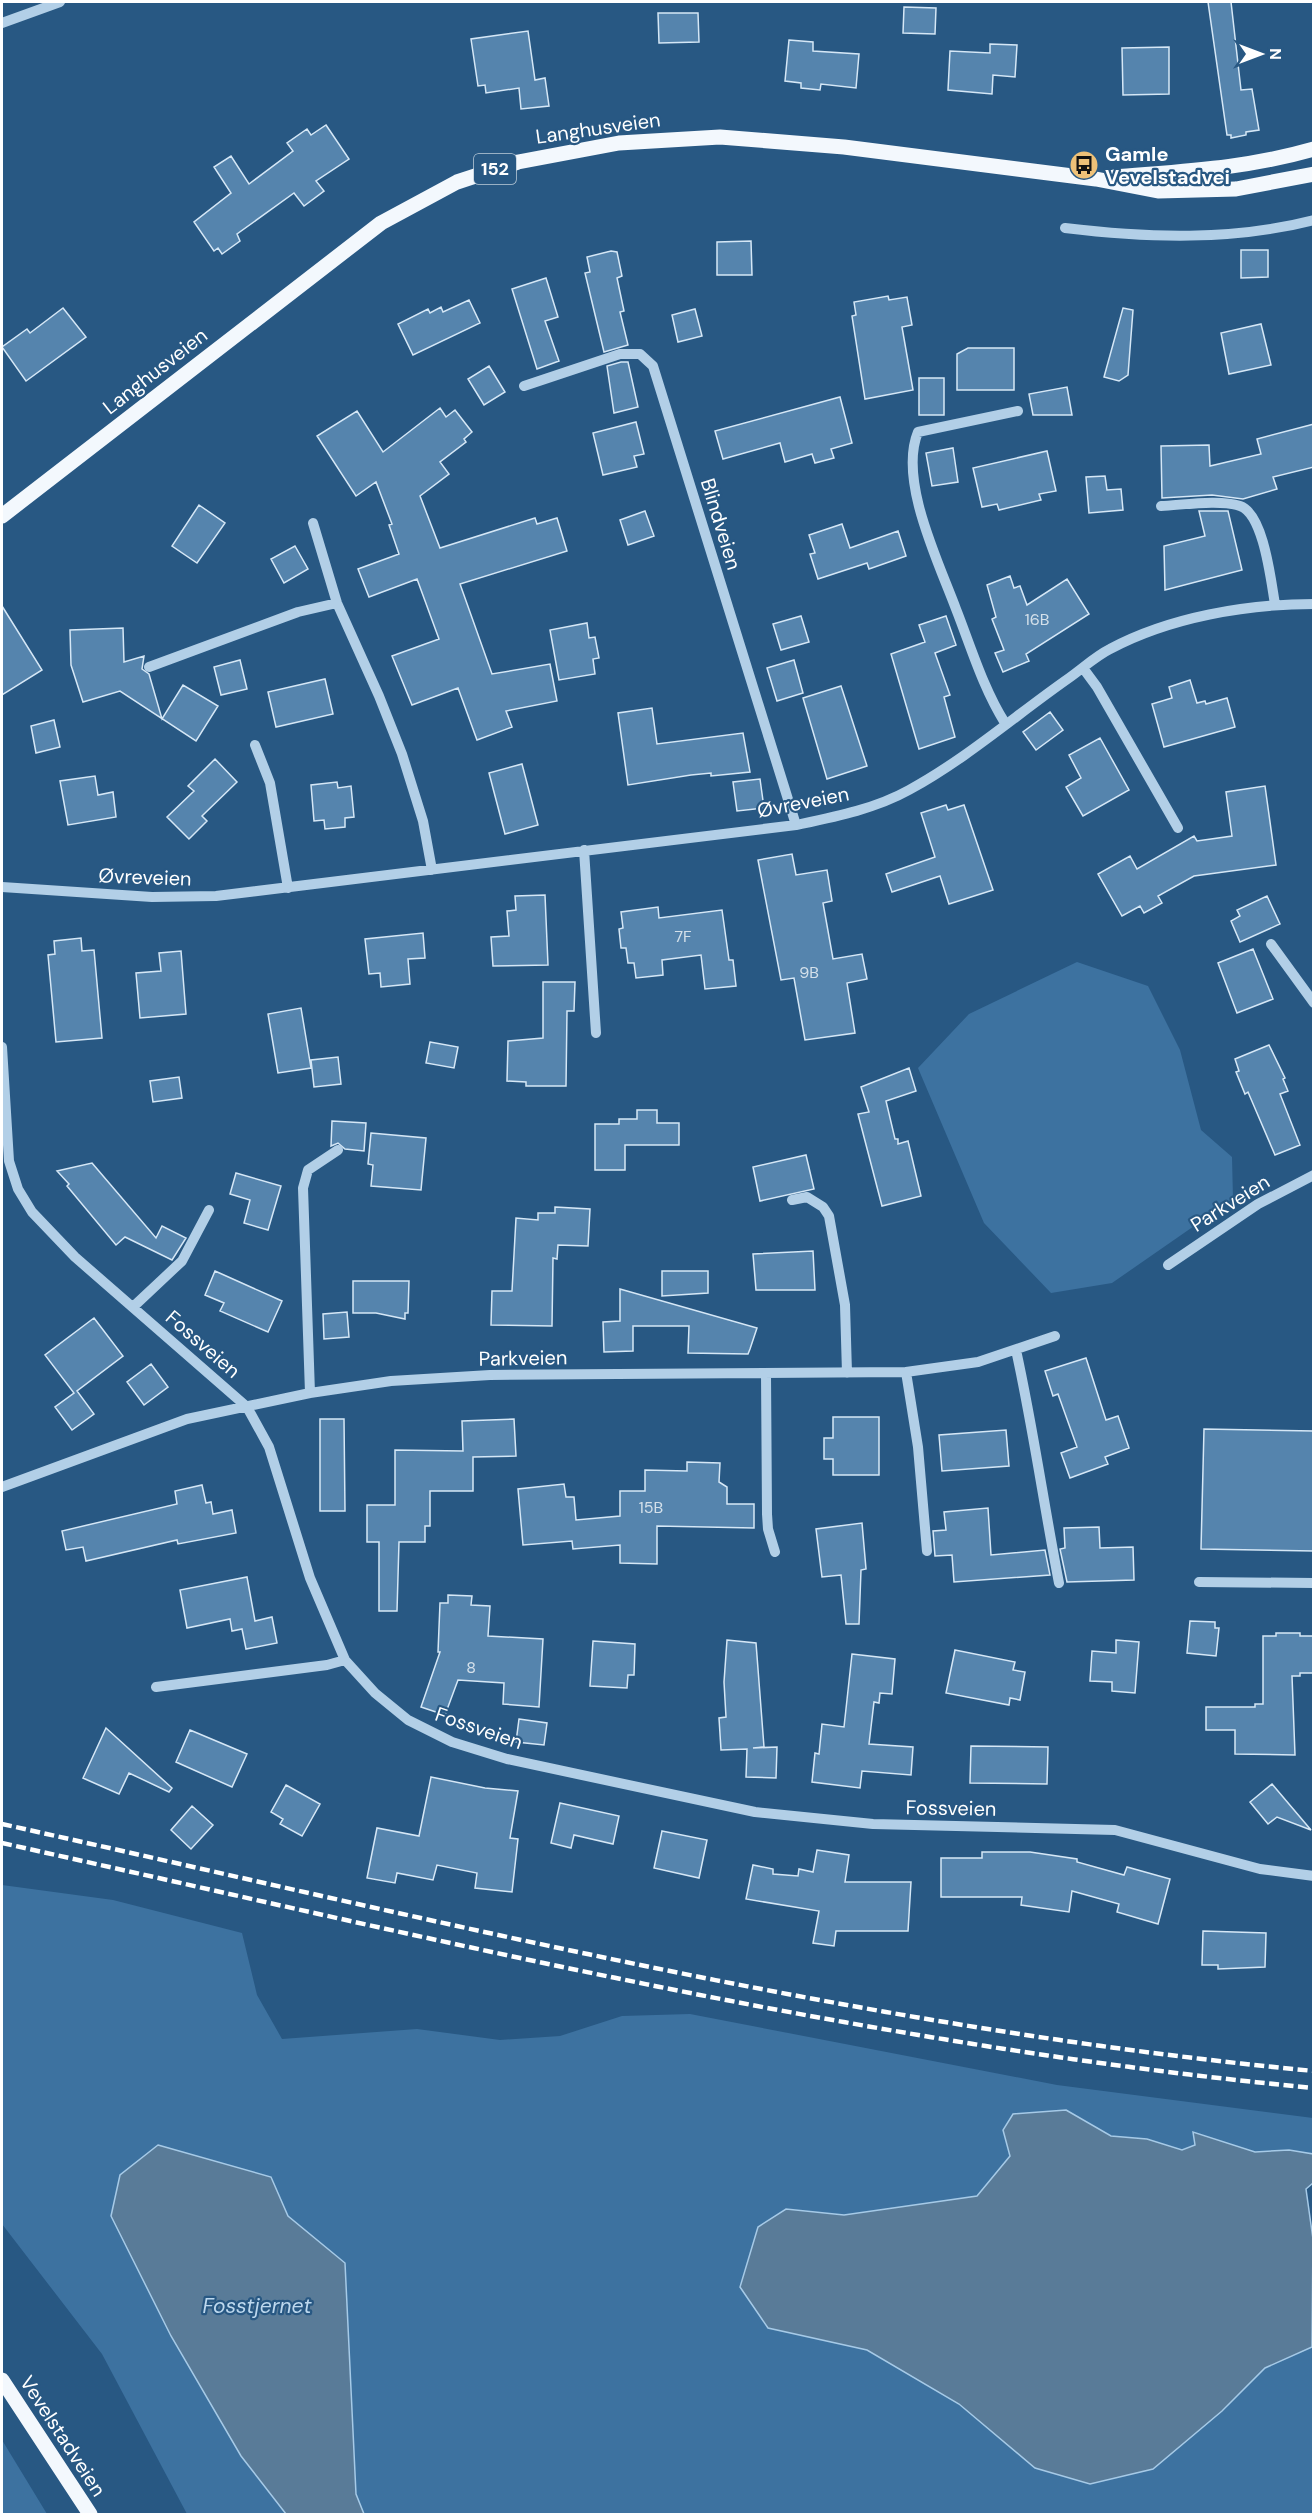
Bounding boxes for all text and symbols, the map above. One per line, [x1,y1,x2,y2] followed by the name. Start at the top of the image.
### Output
[1231,24,1291,84] north arrow
[1265,48,1286,60] text: N
[534,106,662,150] street label: Langhusveien
[1105,141,1230,190] place label: Gamle Vevelstadvei
[1068,149,1100,181] bus stop icon: Gamle Vevelstadvei
[474,154,516,184] road number: 152
[98,322,212,420] street label: Langhusveien
[695,475,747,573] street label: Blindveien
[1025,609,1049,630] house number: 16B
[755,780,851,824] street label: Øvreveien
[98,862,192,892] street label: Øvreveien
[674,926,692,947] house number: 7F
[799,962,819,983] house number: 9B
[1186,1169,1274,1237] street label: Parkveien
[160,1304,246,1384] street label: Fossveien
[479,1344,567,1372] street label: Parkveien
[639,1497,663,1518] house number: 15B
[466,1657,476,1678] house number: 8
[432,1701,526,1755] street label: Fossveien
[905,1794,997,1822] street label: Fossveien
[202,2292,312,2320] water label: Fosstjernet
[14,2371,112,2501] street label: Vevelstadveien

